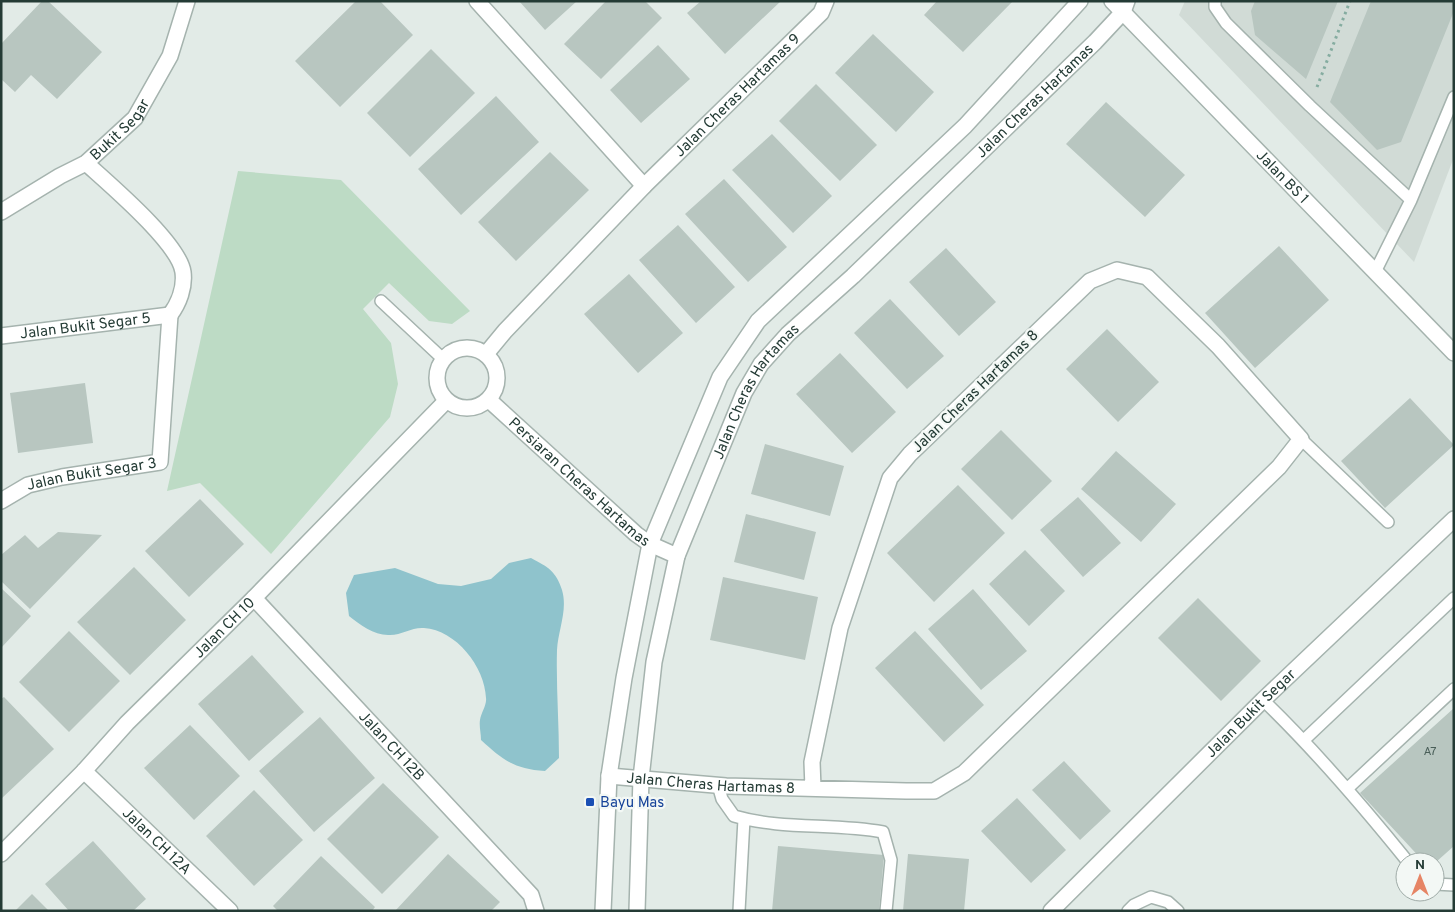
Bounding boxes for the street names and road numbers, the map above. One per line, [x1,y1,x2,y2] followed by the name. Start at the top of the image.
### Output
[671,30,805,162] street label: Jalan Cheras Hartamas 9
[973,40,1098,163] street label: Jalan Cheras Hartamas
[87,96,155,165] street label: Bukit Segar
[1251,147,1312,209] street label: Jalan BS 1
[19,309,152,345] street label: Jalan Bukit Segar 5
[710,320,804,463] street label: Jalan Cheras Hartamas
[909,327,1043,458] street label: Jalan Cheras Hartamas 8
[504,414,653,552] street label: Persiaran Cheras Hartamas
[25,455,158,496] street label: Jalan Bukit Segar 3
[190,594,260,663] street label: Jalan CH 10
[1202,666,1301,763] street label: Jalan Bukit Segar
[354,708,428,786] street label: Jalan CH 12B
[625,770,795,799] street label: Jalan Cheras Hartamas 8
[117,804,194,880] street label: Jalan CH 12A

